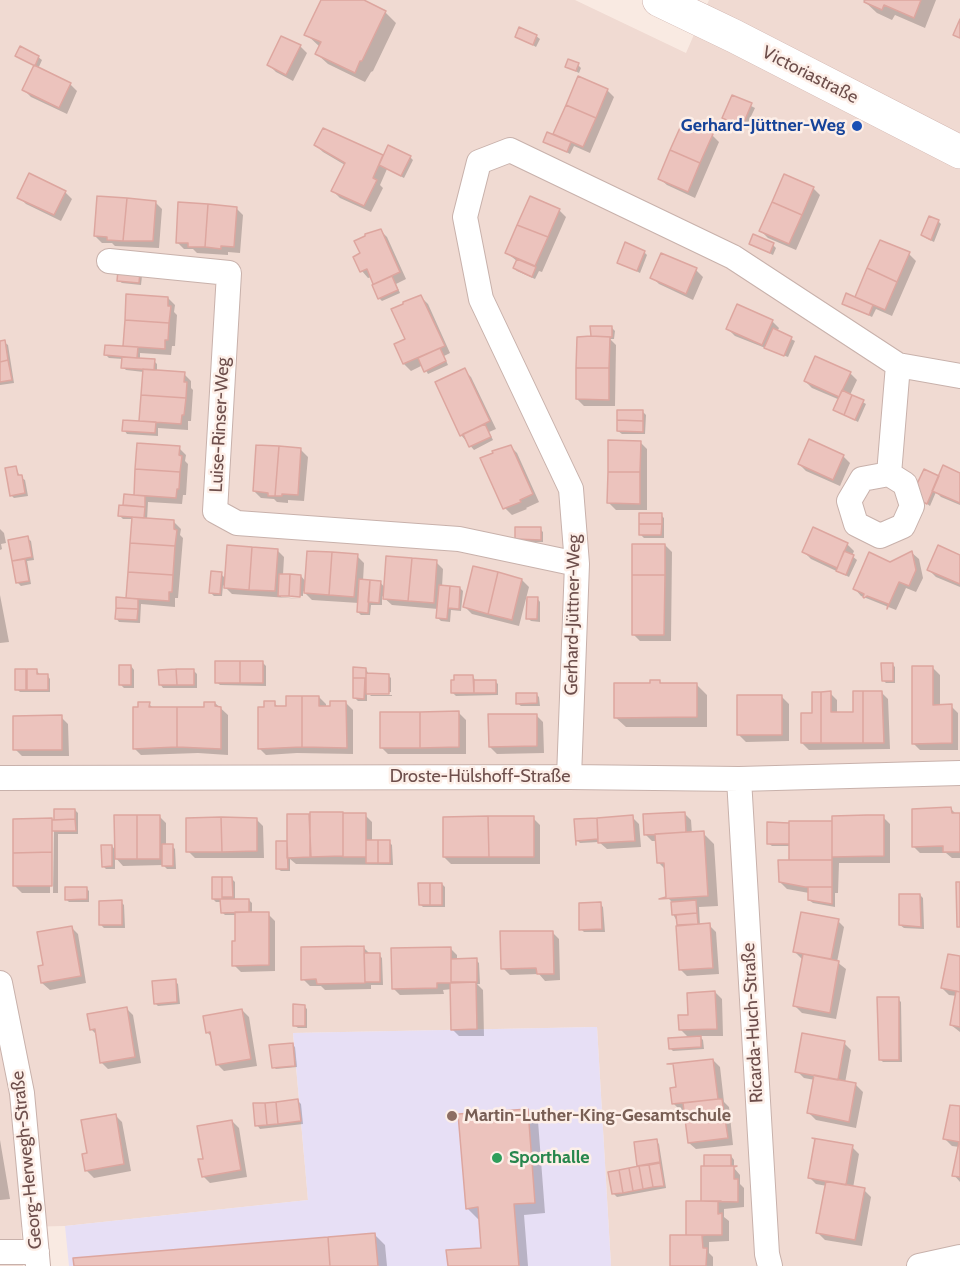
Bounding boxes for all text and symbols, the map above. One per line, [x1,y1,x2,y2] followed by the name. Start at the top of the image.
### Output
[758,42,862,108] street label: Victoriastraße
[681,115,845,137] place label: Gerhard-Jüttner-Weg
[850,119,864,133] marker: Gerhard-Jüttner-Weg
[206,357,234,493] street label: Luise-Rinser-Weg
[561,534,585,696] street label: Gerhard-Jüttner-Weg
[390,766,570,788] street label: Droste-Hülshoff-Straße
[738,942,768,1104] street label: Ricarda-Huch-Straße
[7,1070,47,1250] street label: Georg-Herwegh-Straße
[464,1105,731,1127] place label: Martin-Luther-King-Gesamtschule
[445,1109,459,1123] marker: Martin-Luther-King-Gesamtschule
[509,1147,590,1169] place label: Sporthalle
[490,1151,504,1165] marker: Sporthalle

